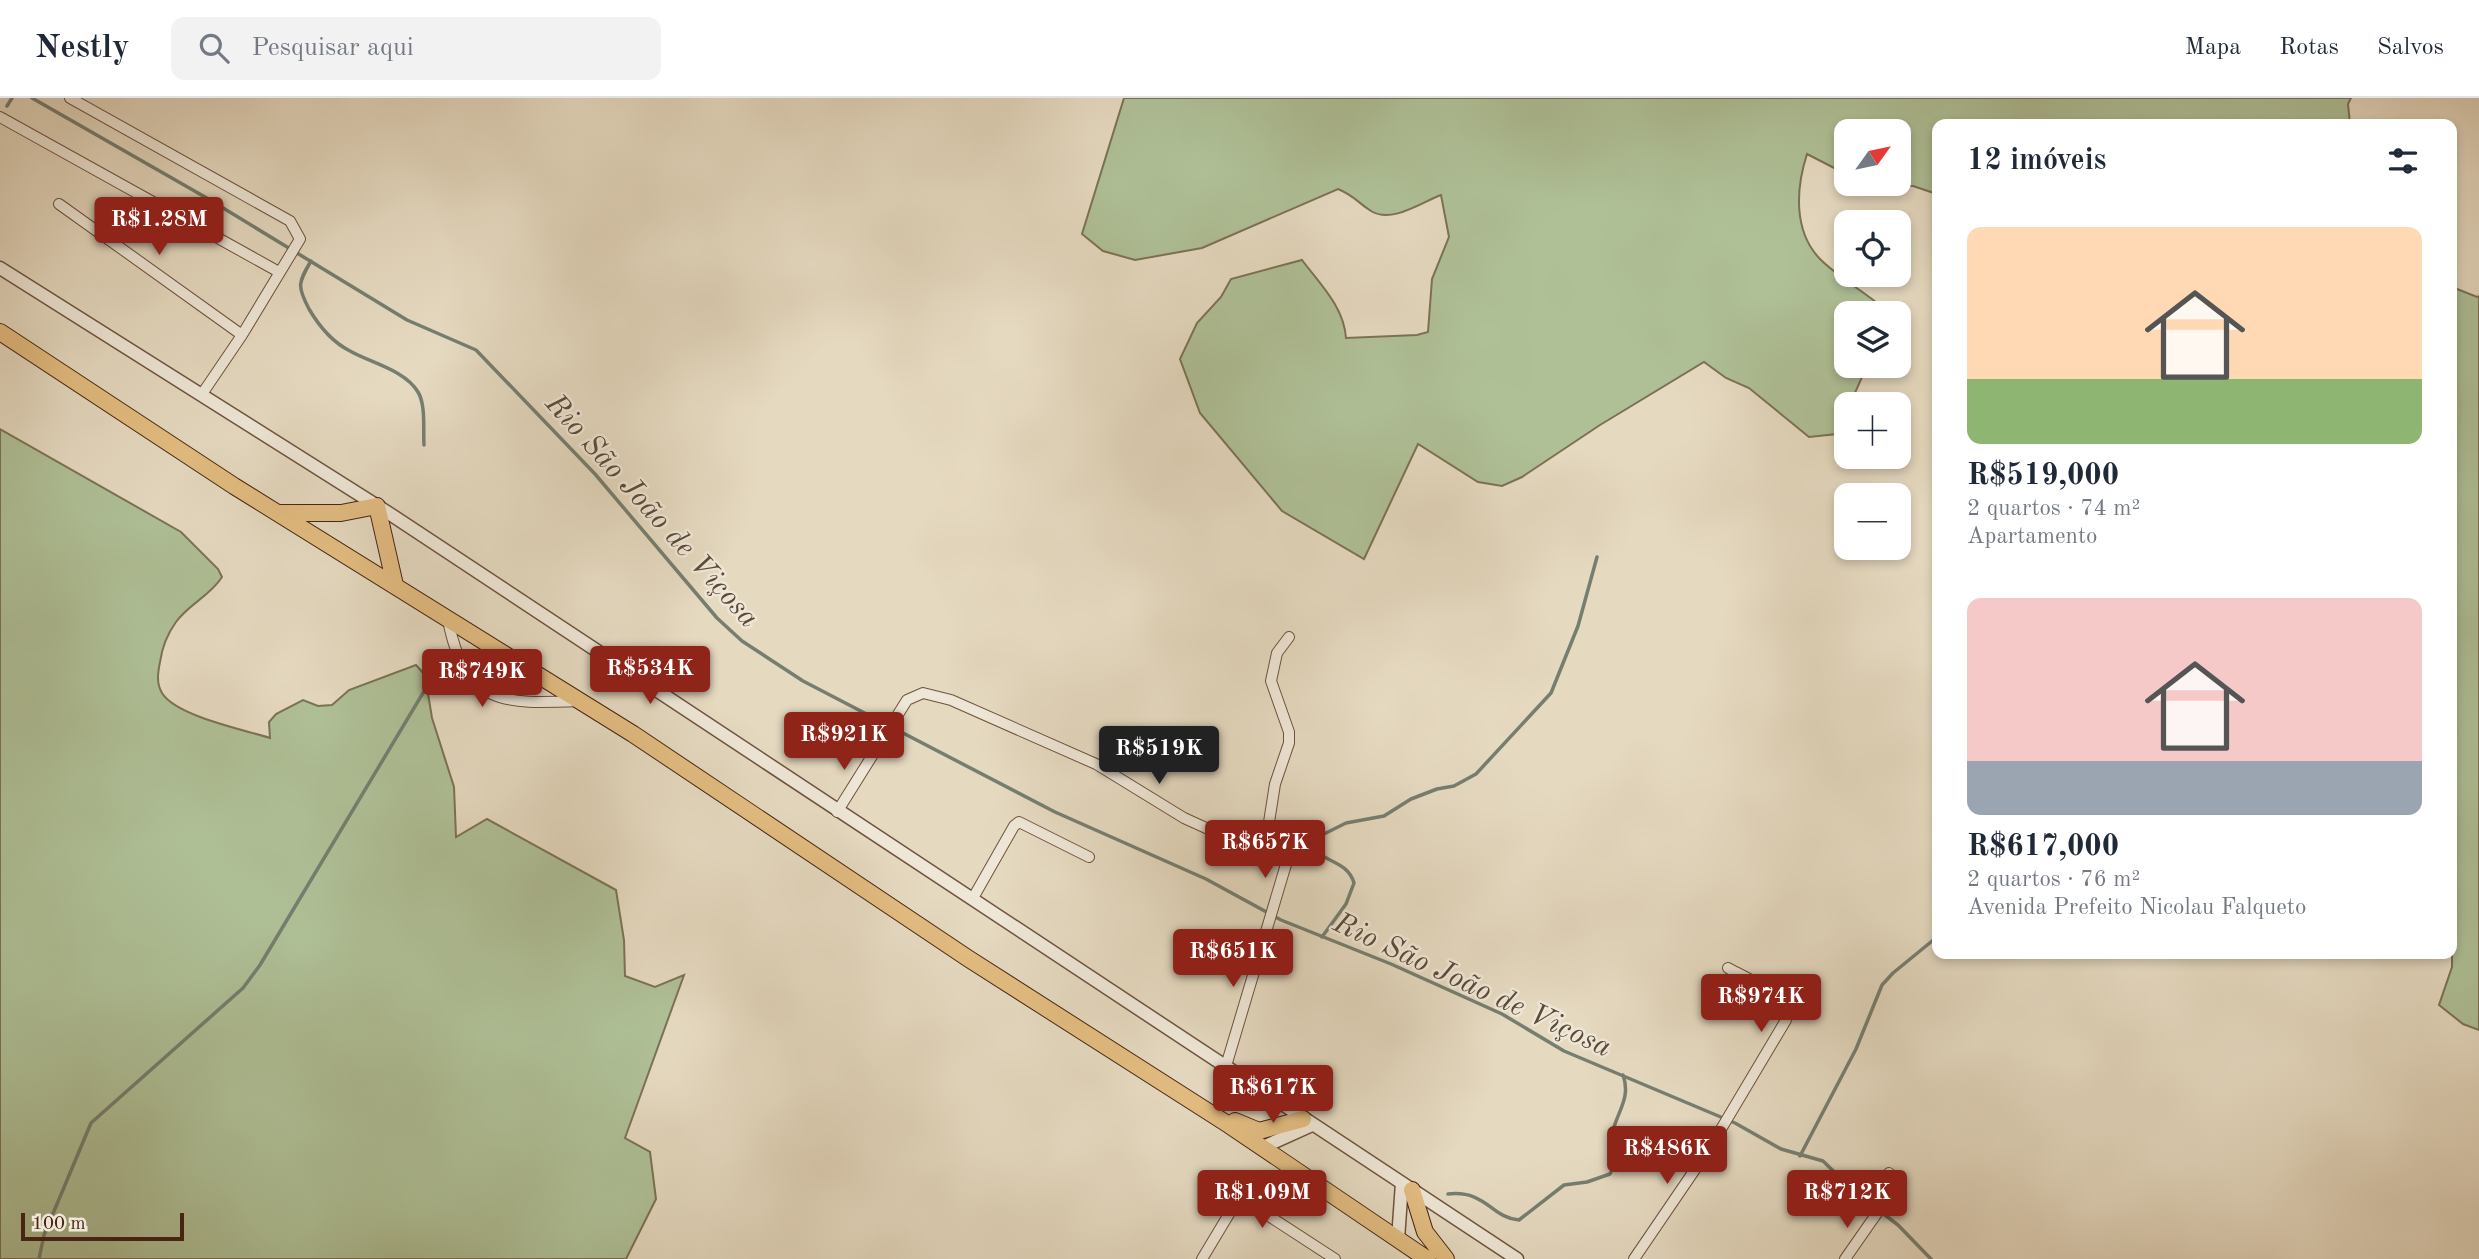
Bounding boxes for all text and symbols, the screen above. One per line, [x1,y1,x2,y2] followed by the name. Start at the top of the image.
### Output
[171,17,661,80] search box
[195,29,233,67] icon: search
[35,32,129,65] text: Nestly
[251,35,414,61] text: Pesquisar aqui
[2185,36,2241,60] text: Mapa
[2279,36,2339,60] text: Rotas
[2377,36,2444,60] text: Salvos
[1834,119,1911,196] north arrow
[1834,119,1911,560] map controls
[2384,142,2422,180] icon: filters
[1967,146,2106,176] text: 12 imóveis
[94,198,224,257] pin: R$1.28M
[110,208,208,231] text: R$1.28M
[1834,210,1911,287] button: locate
[2132,272,2258,398] icon: home
[1834,301,1911,378] button: layers
[538,388,764,634] water label: Rio São João de Viçosa
[1834,392,1911,469] button: +
[1967,461,2119,491] text: R$519,000
[1834,483,1911,560] button: −
[1967,497,2140,520] text: 2 quartos · 74 m²
[1967,525,2097,548] text: Apartamento
[2132,643,2258,769] icon: home
[593,646,707,706] pin: R$534K
[425,650,539,709] pin: R$749K
[606,657,694,680] text: R$534K
[438,660,526,683] text: R$749K
[787,712,901,772] pin: R$921K
[800,723,888,746] text: R$921K
[1102,726,1216,786] pin: R$519K
[1115,737,1203,760] text: R$519K
[1208,820,1322,880] pin: R$657K
[1221,831,1309,854] text: R$657K
[1967,832,2119,862] text: R$617,000
[1967,868,2140,891] text: 2 quartos · 76 m²
[1967,896,2306,919] text: Avenida Prefeito Nicolau Falqueto
[1328,908,1616,1063] water label: Rio São João de Viçosa
[1176,930,1290,989] pin: R$651K
[1189,940,1277,963] text: R$651K
[1704,974,1818,1034] pin: R$974K
[1717,985,1805,1008] text: R$974K
[1216,1066,1330,1125] pin: R$617K
[1229,1076,1317,1099] text: R$617K
[1610,1126,1724,1186] pin: R$486K
[1623,1137,1711,1160] text: R$486K
[1197,1170,1327,1230] pin: R$1.09M
[1790,1170,1904,1230] pin: R$712K
[1213,1181,1311,1204] text: R$1.09M
[1803,1181,1891,1204] text: R$712K
[21,1210,184,1242] scale bar
[32,1215,85,1234] text: 100 m

